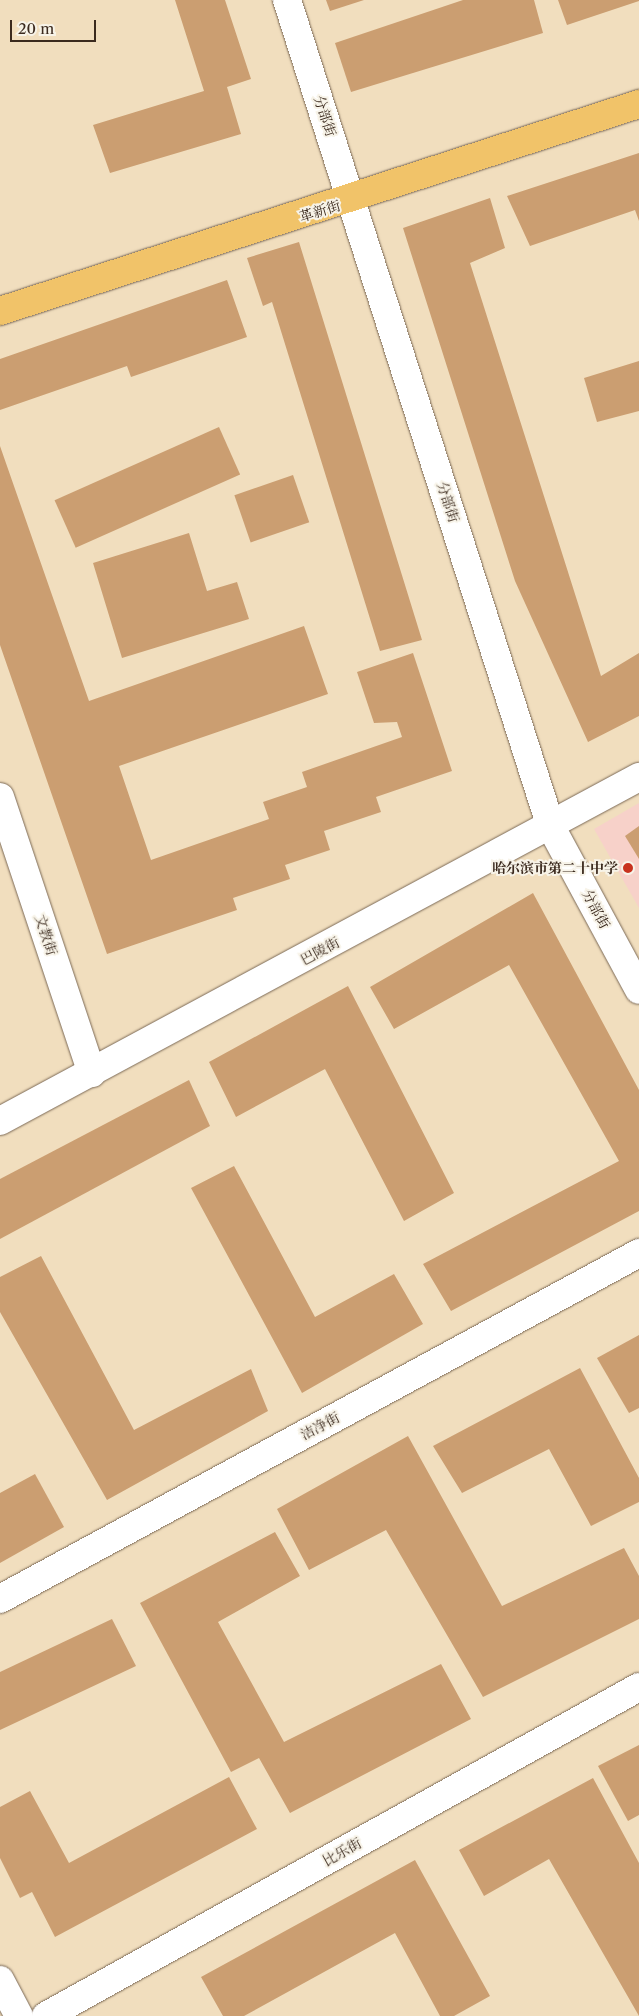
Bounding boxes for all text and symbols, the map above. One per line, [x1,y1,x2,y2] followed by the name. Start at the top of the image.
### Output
[12,10,99,42] scale bar
[18,19,54,38] text: 20 m
[311,93,339,139] street label: 分部街
[297,197,343,225] street label: 革新街
[434,479,462,525] street label: 分部街
[492,860,618,876] place label: 哈尔滨市第二十中学
[622,862,634,874] marker: 哈尔滨市第二十中学
[579,887,613,931] street label: 分部街
[32,912,60,958] street label: 文教街
[298,934,342,968] street label: 巴陵街
[298,1409,342,1443] street label: 洁净街
[320,1834,364,1870] street label: 比乐街

